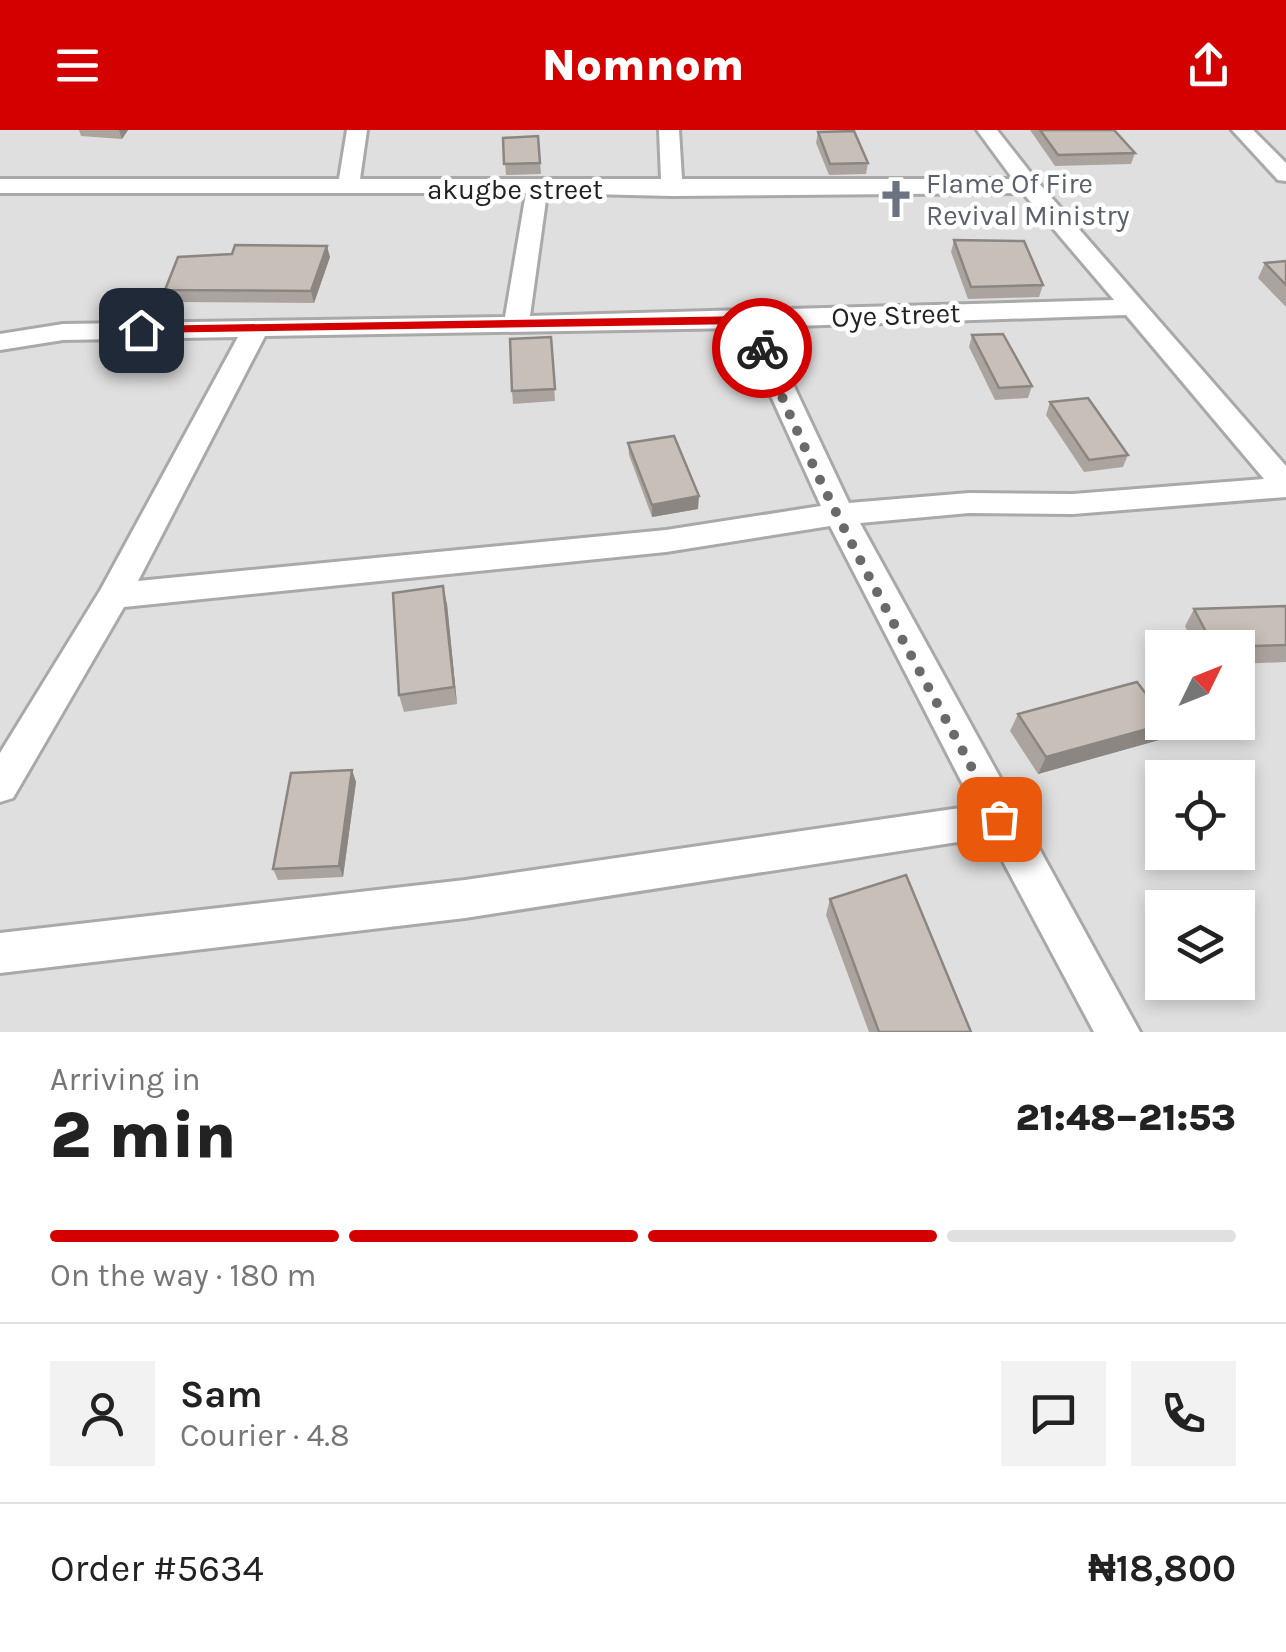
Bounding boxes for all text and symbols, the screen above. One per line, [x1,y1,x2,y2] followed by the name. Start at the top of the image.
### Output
[50,38,105,93] icon: menu
[1181,38,1236,93] icon: share
[542,39,744,91] text: Nomnom
[926,167,1130,232] place label: Flame Of Fire Revival Ministry
[427,173,603,206] street label: akugbe street
[875,178,917,220] church icon: Flame Of Fire Revival Ministry
[99,288,184,373] pin
[831,296,961,334] street label: Oye Street
[712,298,812,398] courier
[114,303,169,358] icon: home
[735,321,790,376] icon: bike
[1145,630,1255,740] north arrow
[1145,630,1255,1000] map controls
[1145,760,1255,870] button: locate
[957,777,1042,862] pin
[972,792,1027,847] icon: bag
[1145,890,1255,1000] button: layers
[50,1061,201,1098] text: Arriving in
[1016,1095,1236,1140] text: 21:48–21:53
[50,1097,236,1173] text: 2 min
[50,1257,316,1294] text: On the way · 180 m
[50,1361,155,1466] button: person
[1001,1361,1106,1466] button: chat
[1131,1361,1236,1466] button: phone
[180,1372,263,1417] text: Sam
[180,1417,350,1454] text: Courier · 4.8
[50,1546,264,1591] text: Order #5634
[1088,1546,1236,1591] text: ₦18,800

